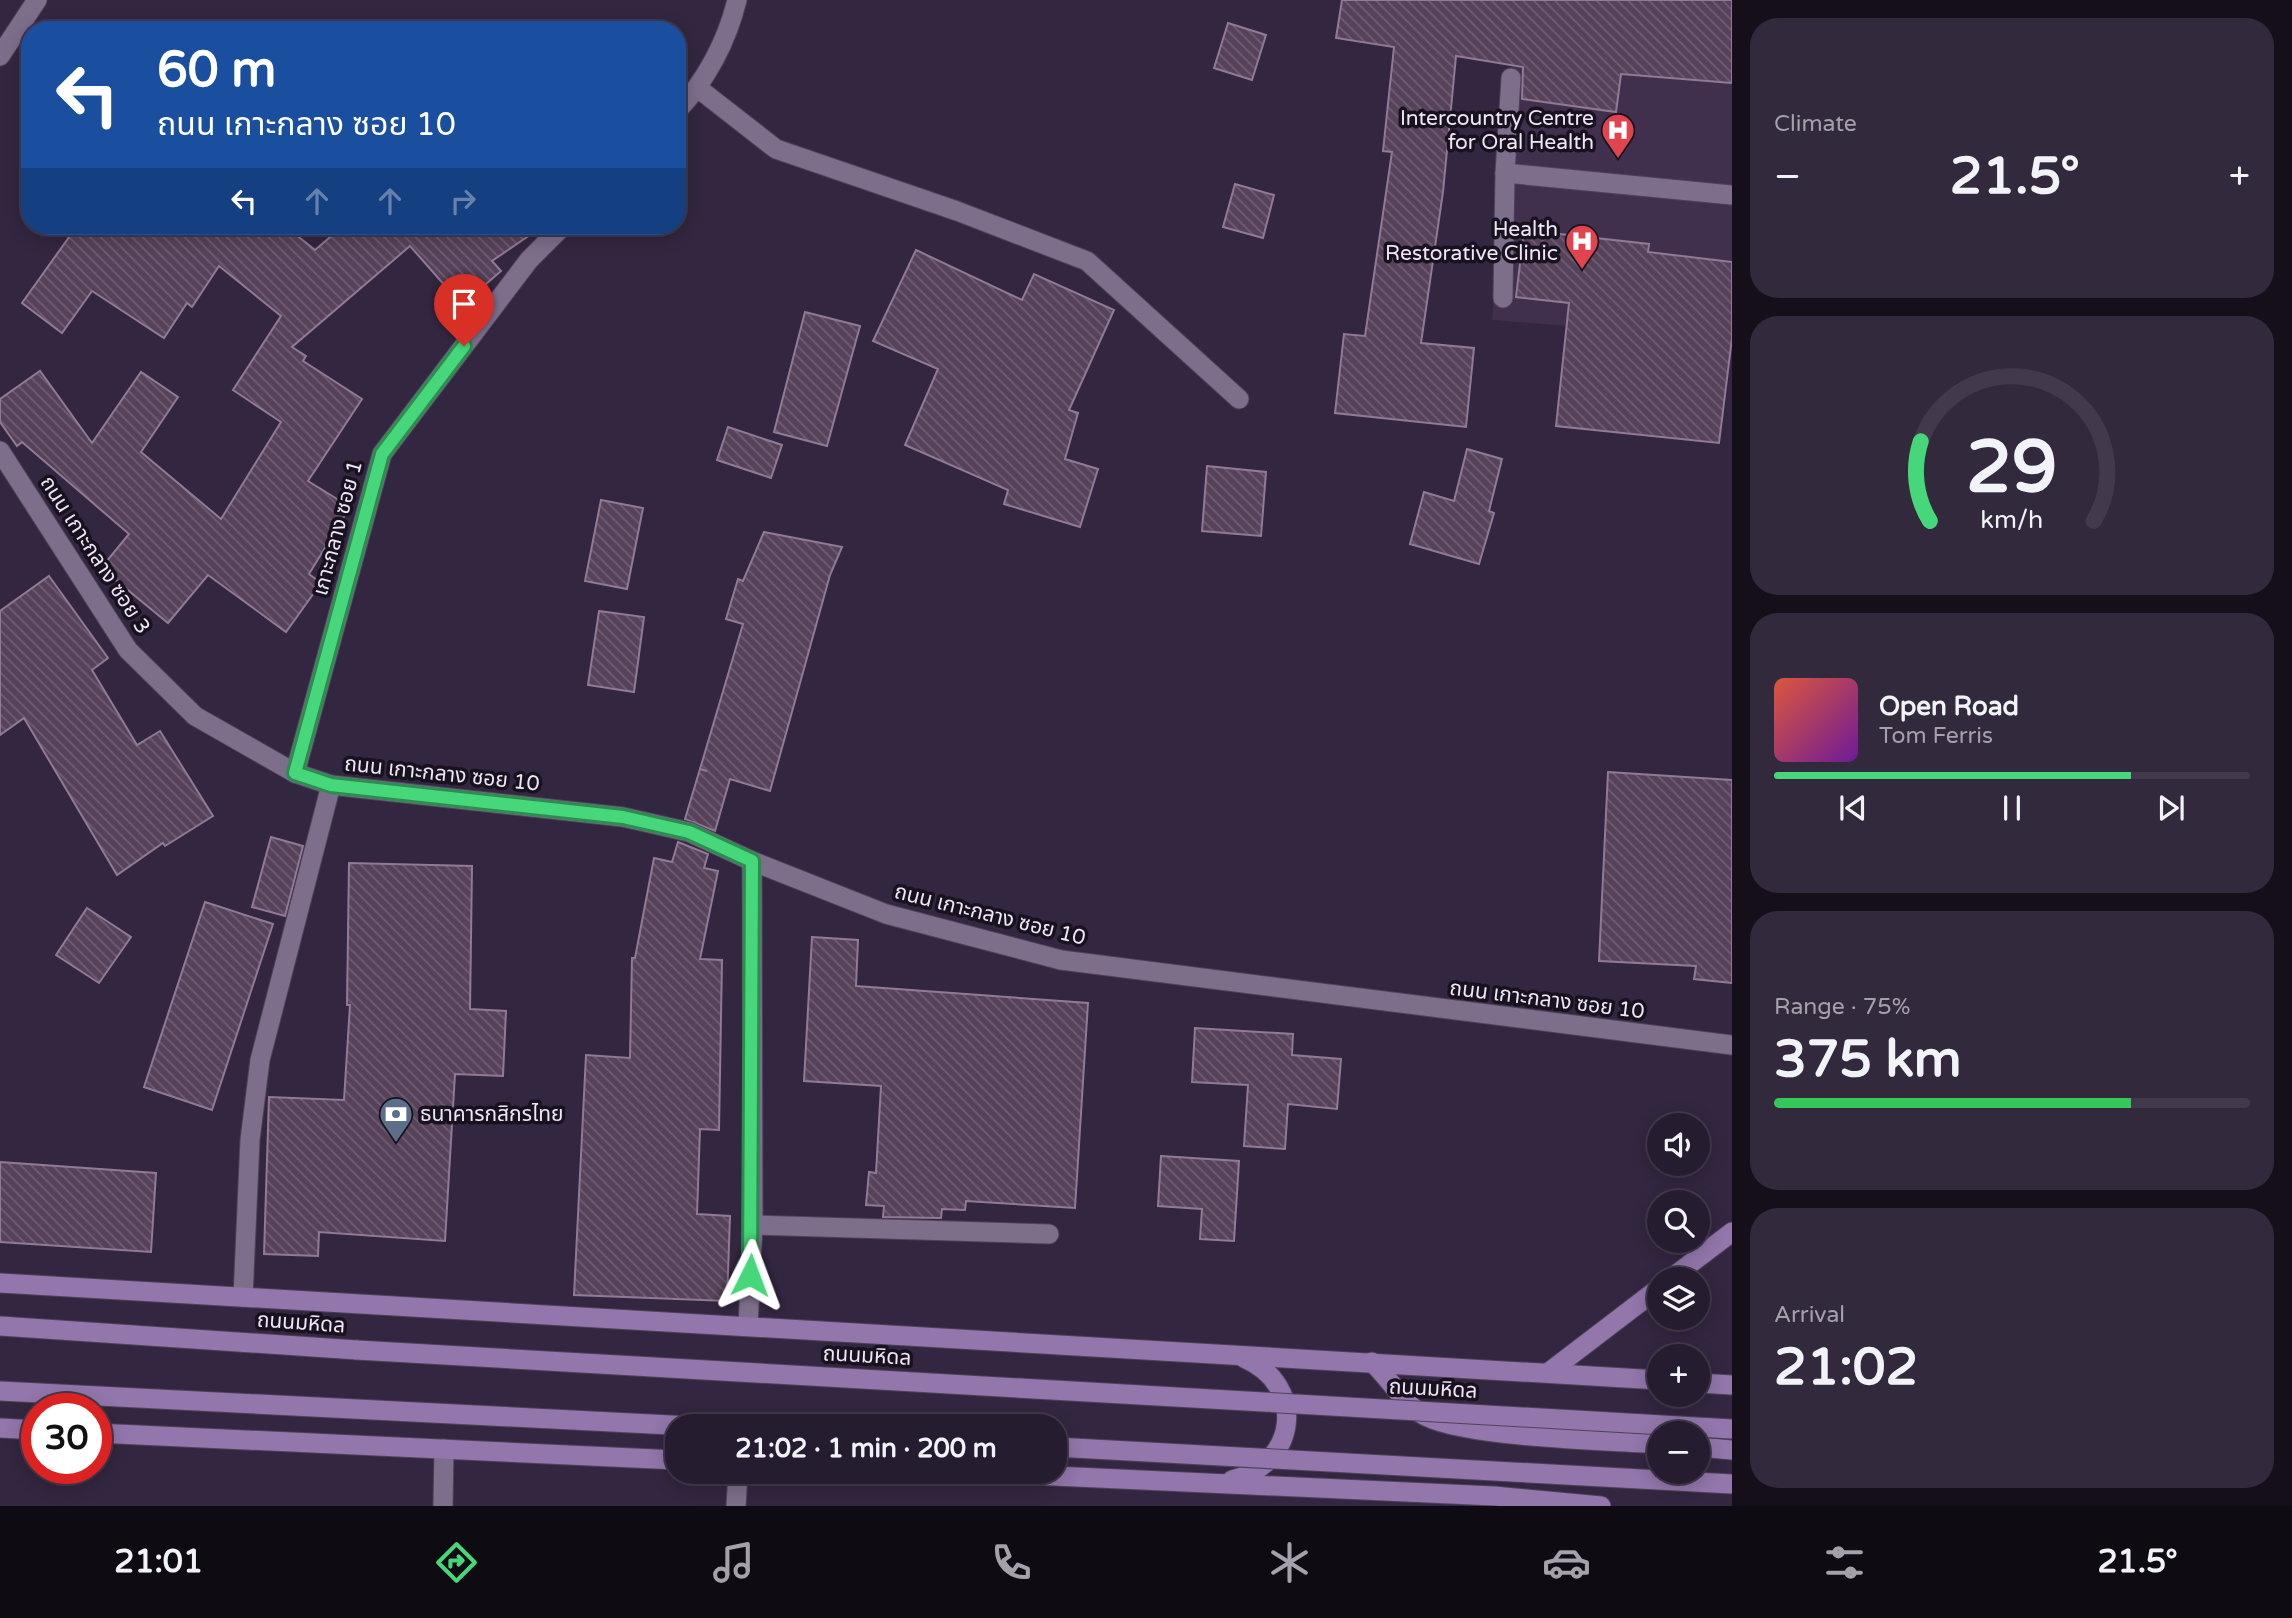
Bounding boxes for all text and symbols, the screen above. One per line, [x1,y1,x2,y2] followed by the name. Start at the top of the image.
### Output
[157,41,276,100] text: 60 m
[42,49,133,140] icon: left
[157,106,456,144] text: ถนน เกาะกลาง ซอย 10
[1400,106,1594,155] place label: Intercountry Centre for Oral Health
[1774,110,1857,138] text: Climate
[1599,111,1637,160] hospital icon: Intercountry Centre for Oral Health
[1950,145,2080,208] text: 21.5°
[1774,154,1801,200] text: −
[2229,154,2250,200] text: +
[225,182,263,220] icon: left
[298,182,336,220] icon: ahead
[371,182,409,220] icon: ahead
[444,182,482,220] icon: right
[1385,217,1558,266] place label: Health Restorative Clinic
[1563,222,1601,271] hospital icon: Health Restorative Clinic
[434,274,494,346] pin
[445,285,483,323] icon: arrive
[1966,425,2058,513] text: 29
[308,458,368,598] street label: เกาะกลาง ซอย 1
[35,471,155,639] street label: ถนน เกาะกลาง ซอย 3
[1981,505,2043,535] text: km/h
[1879,691,2019,722] text: Open Road
[1879,722,1993,750] text: Tom Ferris
[343,751,541,797] street label: ถนน เกาะกลาง ซอย 10
[1834,789,1872,827] icon: previous
[1993,789,2031,827] icon: pause
[2152,789,2190,827] icon: next
[892,879,1088,951] street label: ถนน เกาะกลาง ซอย 10
[1448,976,1646,1024] street label: ถนน เกาะกลาง ซอย 10
[1774,993,1910,1021] text: Range · 75%
[1774,1028,1962,1091] text: 375 km
[377,1095,415,1144] bank icon: ธนาคารกสิกรไทย
[420,1102,564,1127] place label: ธนาคารกสิกรไทย
[1647,1113,1710,1484] map controls
[1647,1113,1710,1176] button: sound
[1647,1190,1710,1253] button: search
[713,1238,787,1312] position arrow
[1647,1267,1710,1330] button: layers
[1774,1301,1845,1329] text: Arrival
[256,1307,346,1339] street label: ถนนมหิดล
[1774,1336,1918,1399] text: 21:02
[822,1341,912,1371] street label: ถนนมหิดล
[1647,1344,1710,1407] button: +
[1388,1374,1478,1404] street label: ถนนมหิดล
[21,1393,112,1484] speed limit sign: 30
[1647,1421,1710,1484] button: −
[735,1433,997,1464] text: 21:02 · 1 min · 200 m
[432,1538,481,1587] icon: directions
[709,1538,758,1587] icon: music
[987,1538,1036,1587] icon: phone
[1265,1538,1314,1587] icon: climate
[1542,1538,1591,1587] icon: car
[1820,1538,1869,1587] icon: filters
[114,1543,203,1581] text: 21:01
[2098,1543,2178,1581] text: 21.5°

